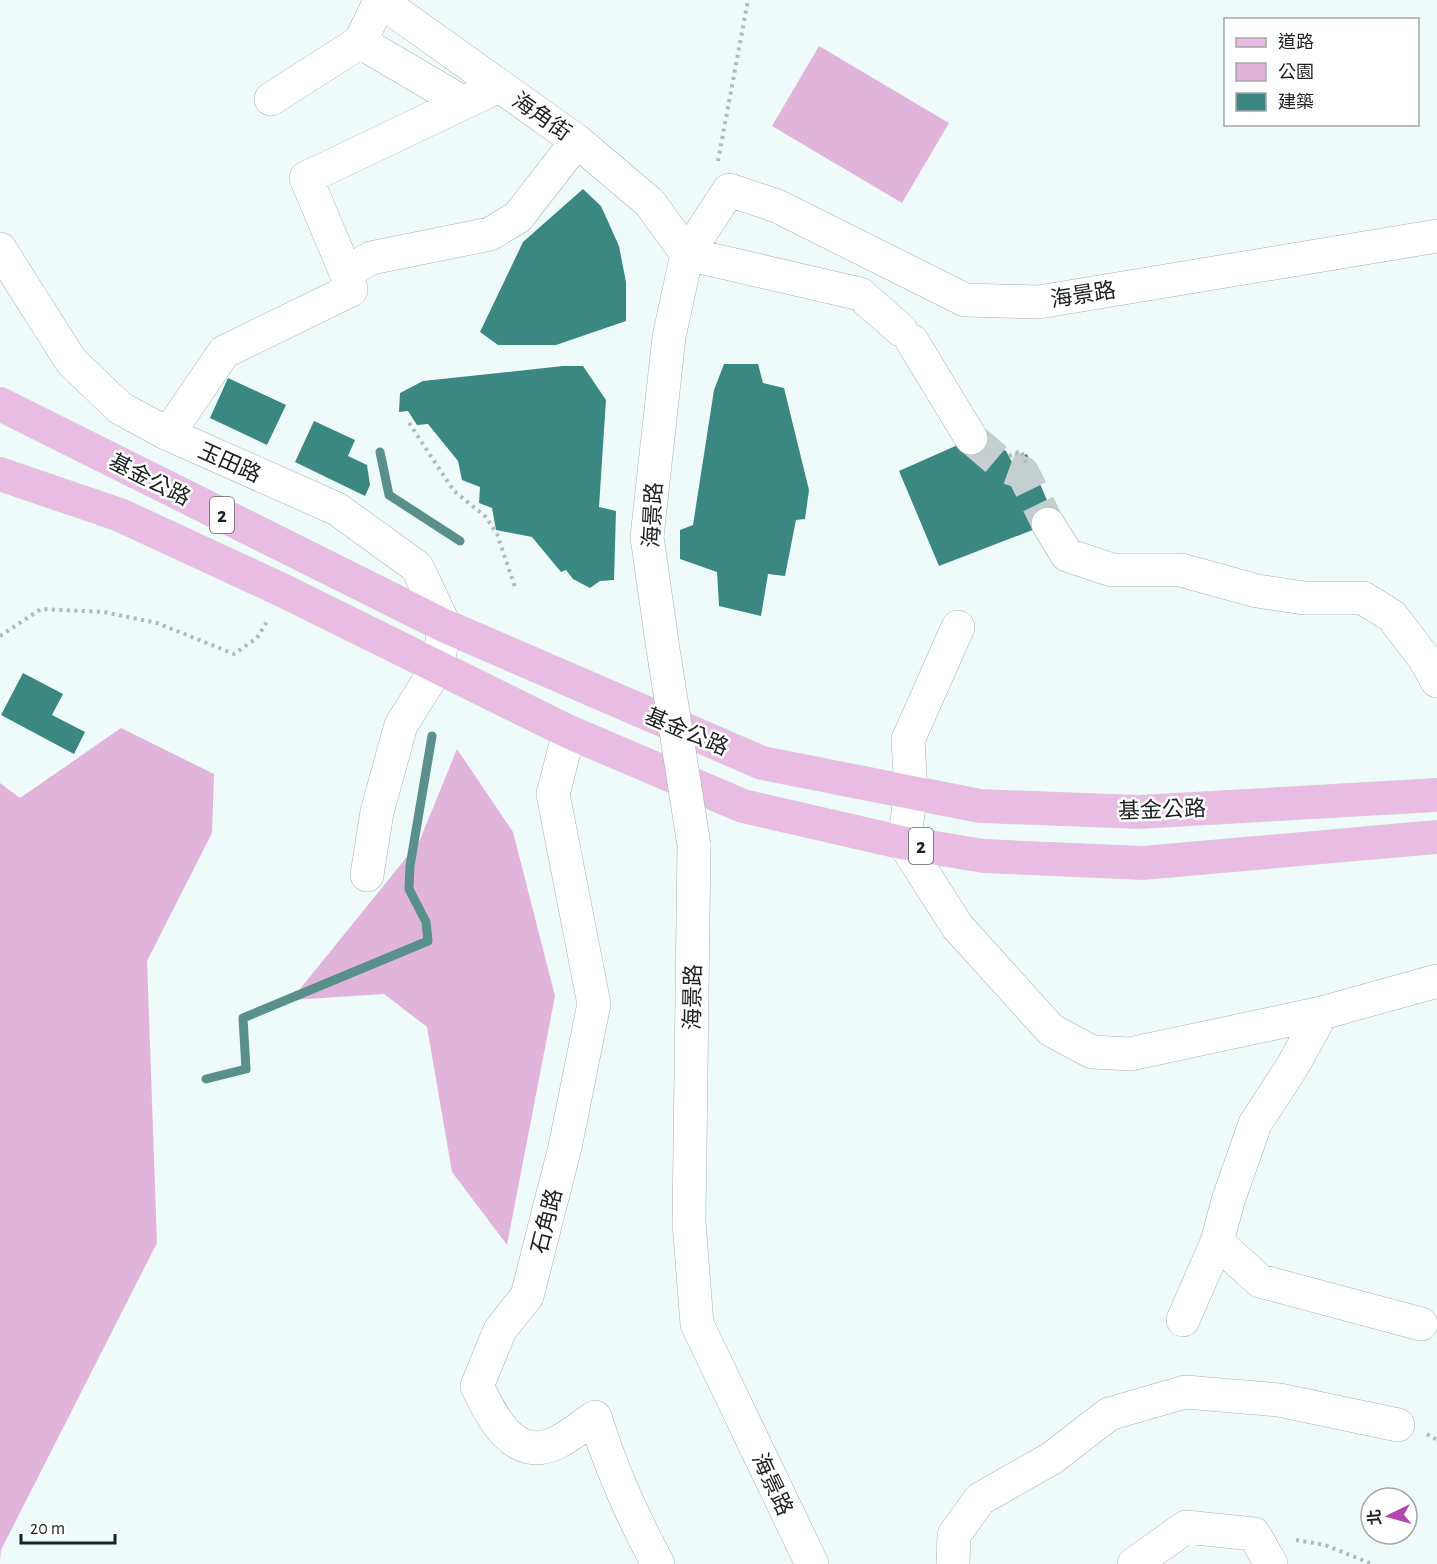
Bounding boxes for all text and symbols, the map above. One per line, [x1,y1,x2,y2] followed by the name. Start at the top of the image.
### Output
[1224,18,1419,126] legend
[1278,32,1314,52] text: 道路
[1278,63,1314,82] text: 公園
[508,88,575,145] street label: 海角街
[1278,92,1314,112] text: 建築
[1049,278,1117,311] street label: 海景路
[195,439,265,486] street label: 玉田路
[105,449,194,510] street label: 基金公路
[639,481,666,549] street label: 海景路
[210,497,234,533] road number: 2
[642,704,732,759] street label: 基金公路
[1118,796,1206,823] street label: 基金公路
[909,828,933,864] road number: 2
[680,964,705,1030] street label: 海景路
[527,1186,566,1256] street label: 石角路
[748,1449,797,1519] street label: 海景路
[1359,1486,1419,1546] north arrow
[21,1507,116,1545] scale bar
[1365,1509,1384,1526] text: 北
[30,1520,65,1538] text: 20 m

